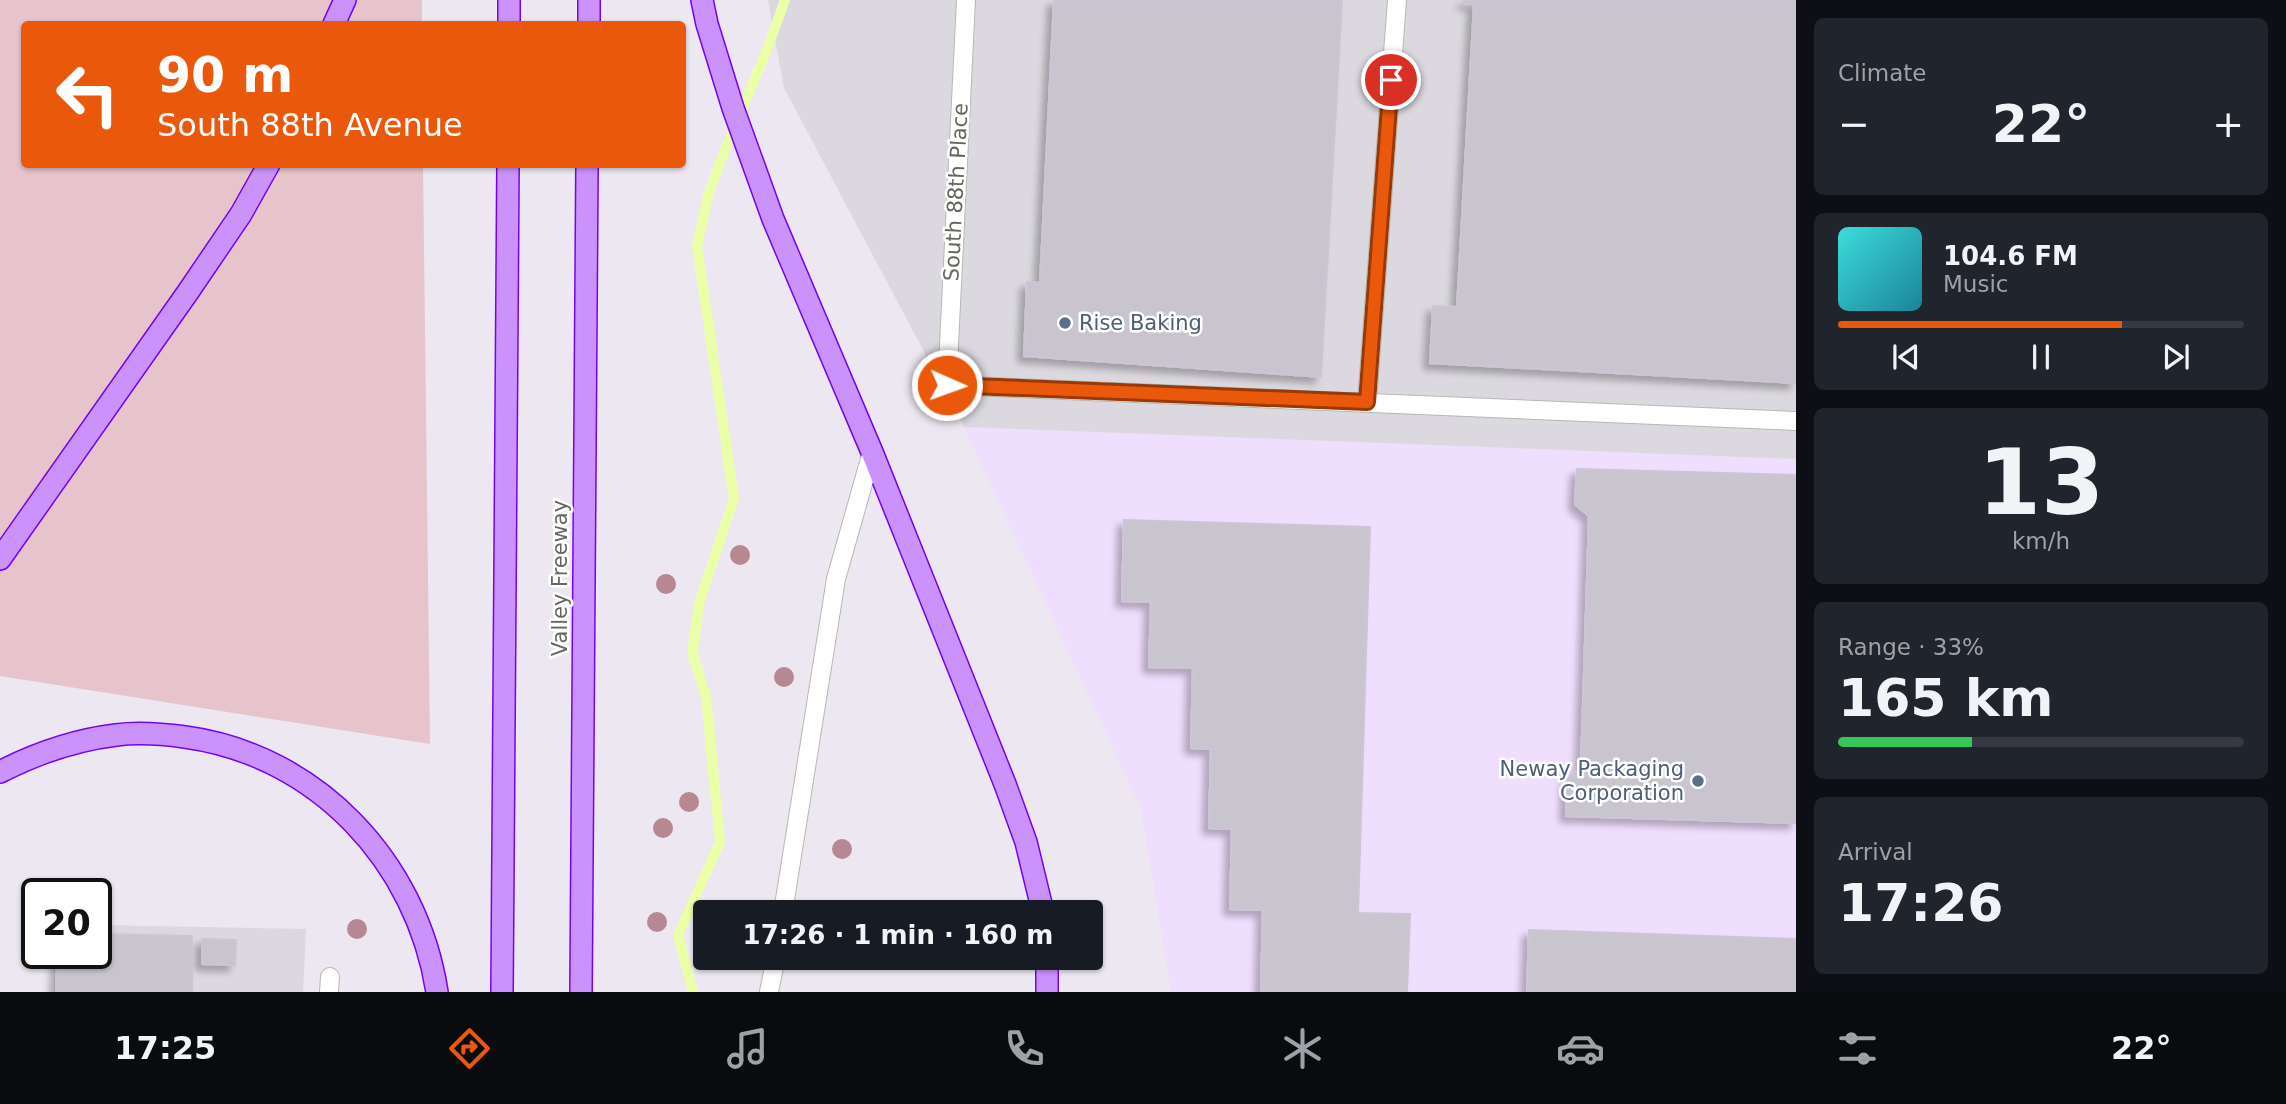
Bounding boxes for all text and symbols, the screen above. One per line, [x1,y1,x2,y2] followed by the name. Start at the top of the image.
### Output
[157,47,293,104] text: 90 m
[42,49,133,140] icon: left
[1361,50,1421,110] pin
[1838,60,1927,86] text: Climate
[1372,61,1410,99] icon: arrive
[1992,94,2090,154] text: 22°
[939,102,973,282] street label: South 88th Place
[1838,102,1870,146] text: −
[2212,102,2244,146] text: +
[157,106,463,144] text: South 88th Avenue
[1943,241,2078,271] text: 104.6 FM
[1943,271,2008,297] text: Music
[1079,311,1202,335] place label: Rise Baking
[1057,315,1073,331] marker: Rise Baking
[1887,338,1925,376] icon: previous
[2022,338,2060,376] icon: pause
[2157,338,2195,376] icon: next
[910,348,984,422] position arrow
[1978,430,2104,535] text: 13
[548,500,572,656] street label: Valley Freeway
[2012,528,2070,554] text: km/h
[1838,634,1984,660] text: Range · 33%
[1838,668,2053,728] text: 165 km
[1500,757,1684,805] place label: Neway Packaging Corporation
[1690,773,1706,789] marker: Neway Packaging Corporation
[1838,839,1913,865] text: Arrival
[1838,873,2004,933] text: 17:26
[21,878,112,969] speed limit sign: 20
[743,920,1053,950] text: 17:26 · 1 min · 160 m
[445,1024,494,1073] icon: directions
[723,1024,772,1073] icon: music
[1000,1024,1049,1073] icon: phone
[1278,1024,1327,1073] icon: climate
[1556,1024,1605,1073] icon: car
[1833,1024,1882,1073] icon: filters
[114,1029,216,1067] text: 17:25
[2111,1029,2172,1067] text: 22°

